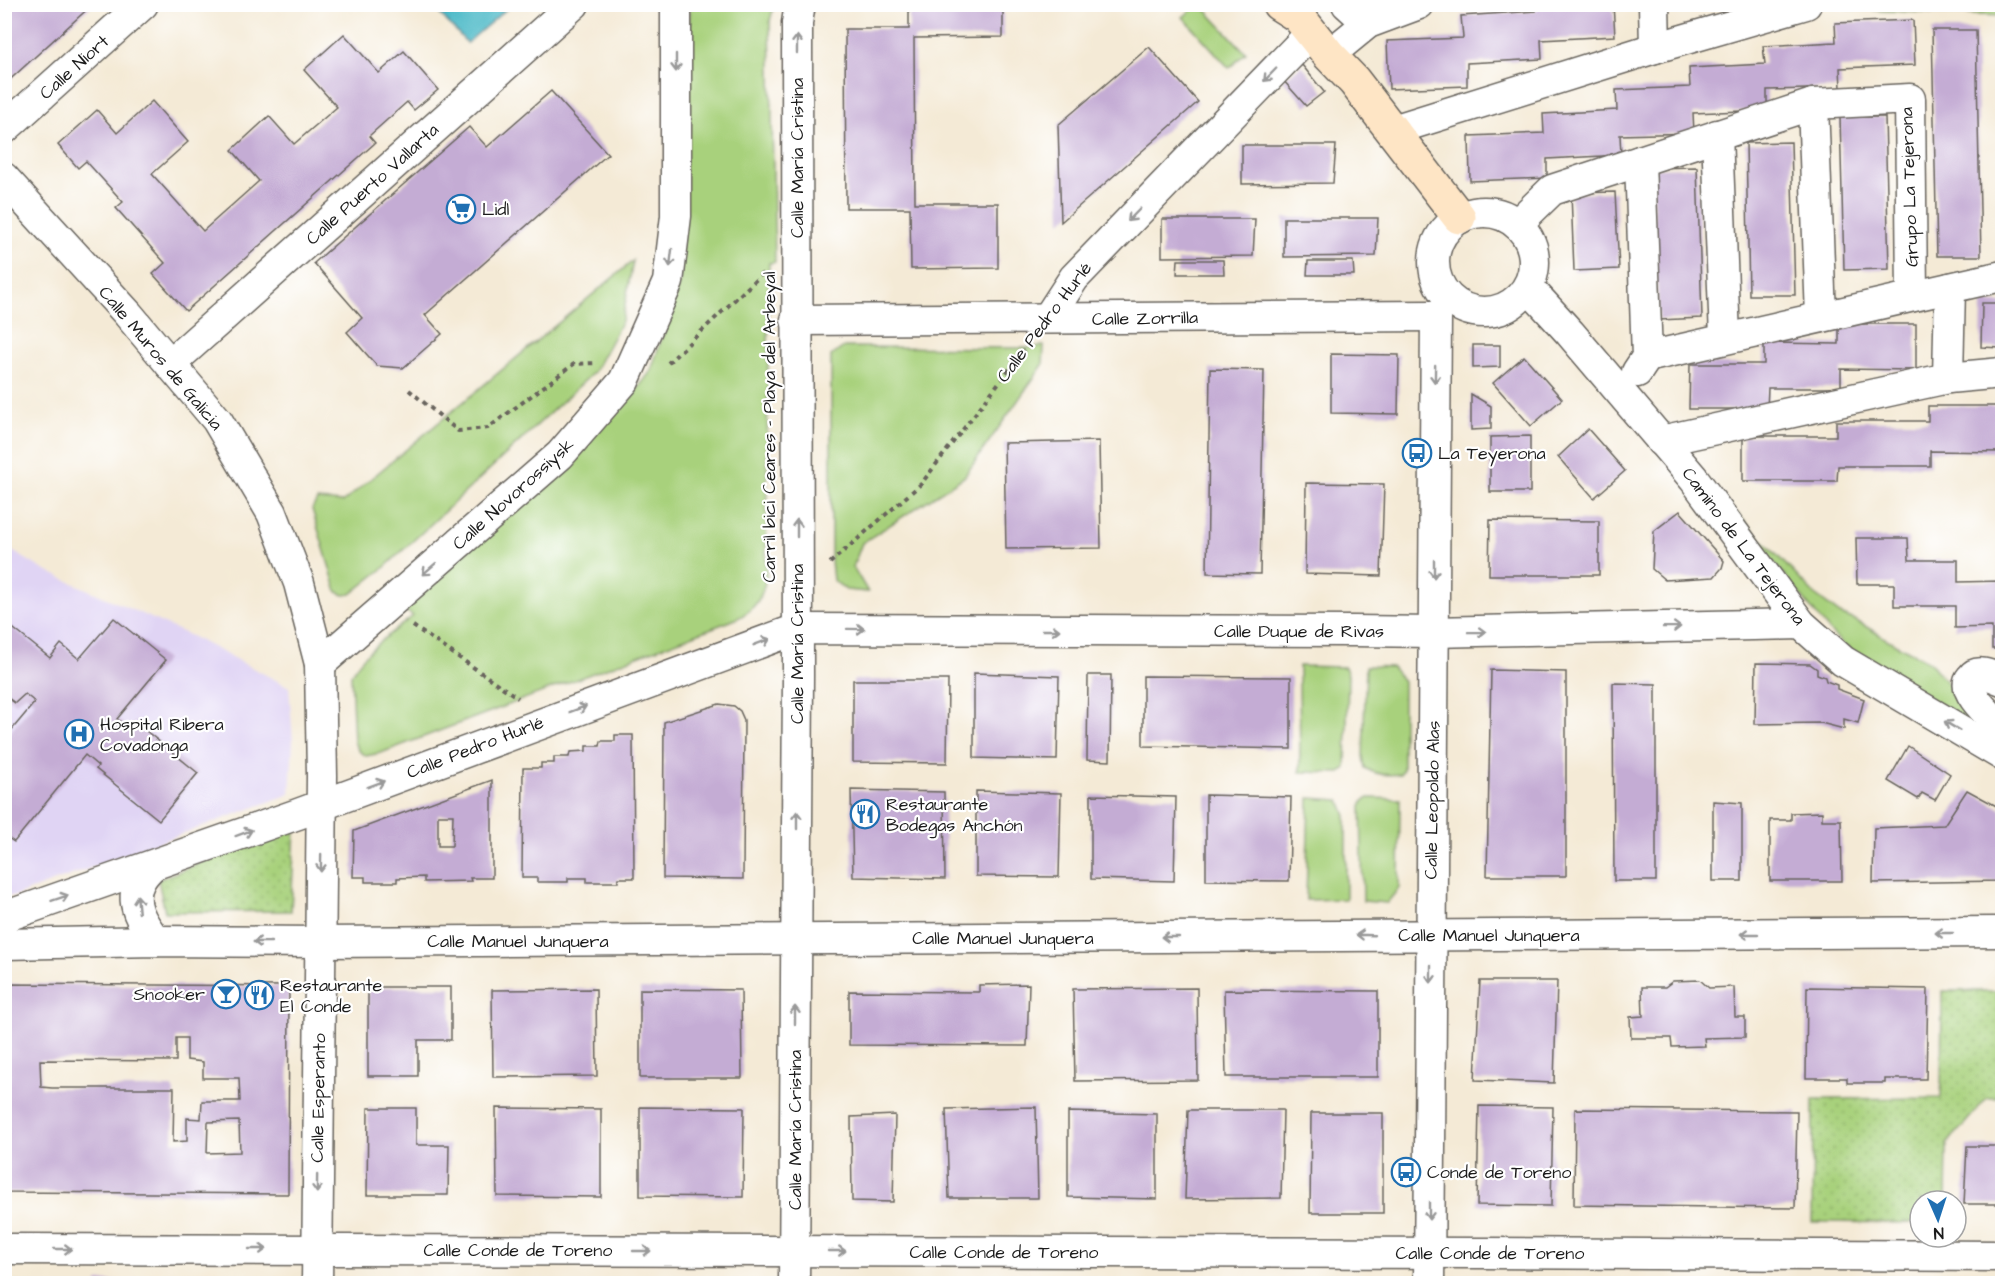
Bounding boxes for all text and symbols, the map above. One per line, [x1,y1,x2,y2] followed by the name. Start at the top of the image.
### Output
[34,29,115,105] street label: Calle Niort
[791,34,803,54] one-way arrow
[670,52,682,72] one-way arrow
[1263,67,1277,82] one-way arrow
[785,78,810,238] street label: Calle María Cristina
[1894,107,1925,267] street label: Grupo La Tejerona
[300,118,444,251] street label: Calle Puerto Vallarta
[445,193,477,225] supermarket icon: Lidl
[482,197,509,222] place label: Lidl
[1127,207,1142,222] one-way arrow
[666,247,677,267] one-way arrow
[991,257,1098,388] street label: Calle Pedro Hurlé
[757,271,783,582] street label: Carril bici Ceares - Playa del Arbeyal
[93,281,229,436] street label: Calle Muros de Galicia
[1092,305,1198,332] street label: Calle Zorrilla
[1429,364,1441,384] one-way arrow
[447,433,580,557] street label: Calle Novorossiysk
[1401,437,1433,469] bus stop icon: La Teyerona
[1438,441,1546,467] place label: La Teyerona
[1676,462,1811,631] street label: Camino de La Tejerona
[791,519,803,539] one-way arrow
[1428,559,1440,579] one-way arrow
[422,562,437,576] one-way arrow
[785,564,810,724] street label: Calle María Cristina
[1214,619,1384,644] street label: Calle Duque de Rivas
[1661,621,1681,632] one-way arrow
[845,623,865,635] one-way arrow
[1040,624,1060,636] one-way arrow
[1466,626,1486,637] one-way arrow
[752,636,771,647] one-way arrow
[569,702,587,713] one-way arrow
[403,710,547,785] street label: Calle Pedro Hurlé
[100,712,224,759] place label: Hospital Ribera Covadonga
[63,718,95,750] hospital icon: Hospital Ribera Covadonga
[1944,719,1961,731] one-way arrow
[1419,720,1446,880] street label: Calle Leopoldo Alas
[366,778,385,789] one-way arrow
[886,792,1023,839] place label: Restaurante Bodegas Anchón
[849,798,881,830] restaurant icon: Restaurante Bodegas Anchón
[791,811,803,831] one-way arrow
[234,827,252,838] one-way arrow
[315,853,326,873] one-way arrow
[50,892,69,903] one-way arrow
[133,894,144,914] one-way arrow
[1398,923,1580,948] street label: Calle Manuel Junquera
[912,926,1094,951] street label: Calle Manuel Junquera
[1935,927,1955,939] one-way arrow
[1740,928,1760,940] one-way arrow
[427,929,609,954] street label: Calle Manuel Junquera
[1356,930,1376,941] one-way arrow
[1161,931,1181,942] one-way arrow
[252,936,272,947] one-way arrow
[1425,964,1437,984] one-way arrow
[280,973,383,1019] place label: Restaurante El Conde
[210,978,242,1010] bar icon: Snooker
[243,979,275,1011] restaurant icon: Restaurante El Conde
[133,982,205,1007] place label: Snooker
[790,1006,801,1026] one-way arrow
[305,1033,332,1163] street label: Calle Esperanto
[783,1050,808,1210] street label: Calle María Cristina
[1390,1156,1422,1188] bus stop icon: Conde de Toreno
[1427,1160,1571,1185] place label: Conde de Toreno
[311,1174,323,1194] one-way arrow
[1908,1189,1968,1249] north arrow
[1423,1201,1435,1221] one-way arrow
[1933,1222,1944,1244] text: N
[424,1238,612,1263] street label: Calle Conde de Toreno
[910,1240,1098,1265] street label: Calle Conde de Toreno
[1396,1241,1584,1266] street label: Calle Conde de Toreno
[52,1243,72,1255] one-way arrow
[247,1243,267,1255] one-way arrow
[631,1245,651,1257] one-way arrow
[826,1245,846,1257] one-way arrow

